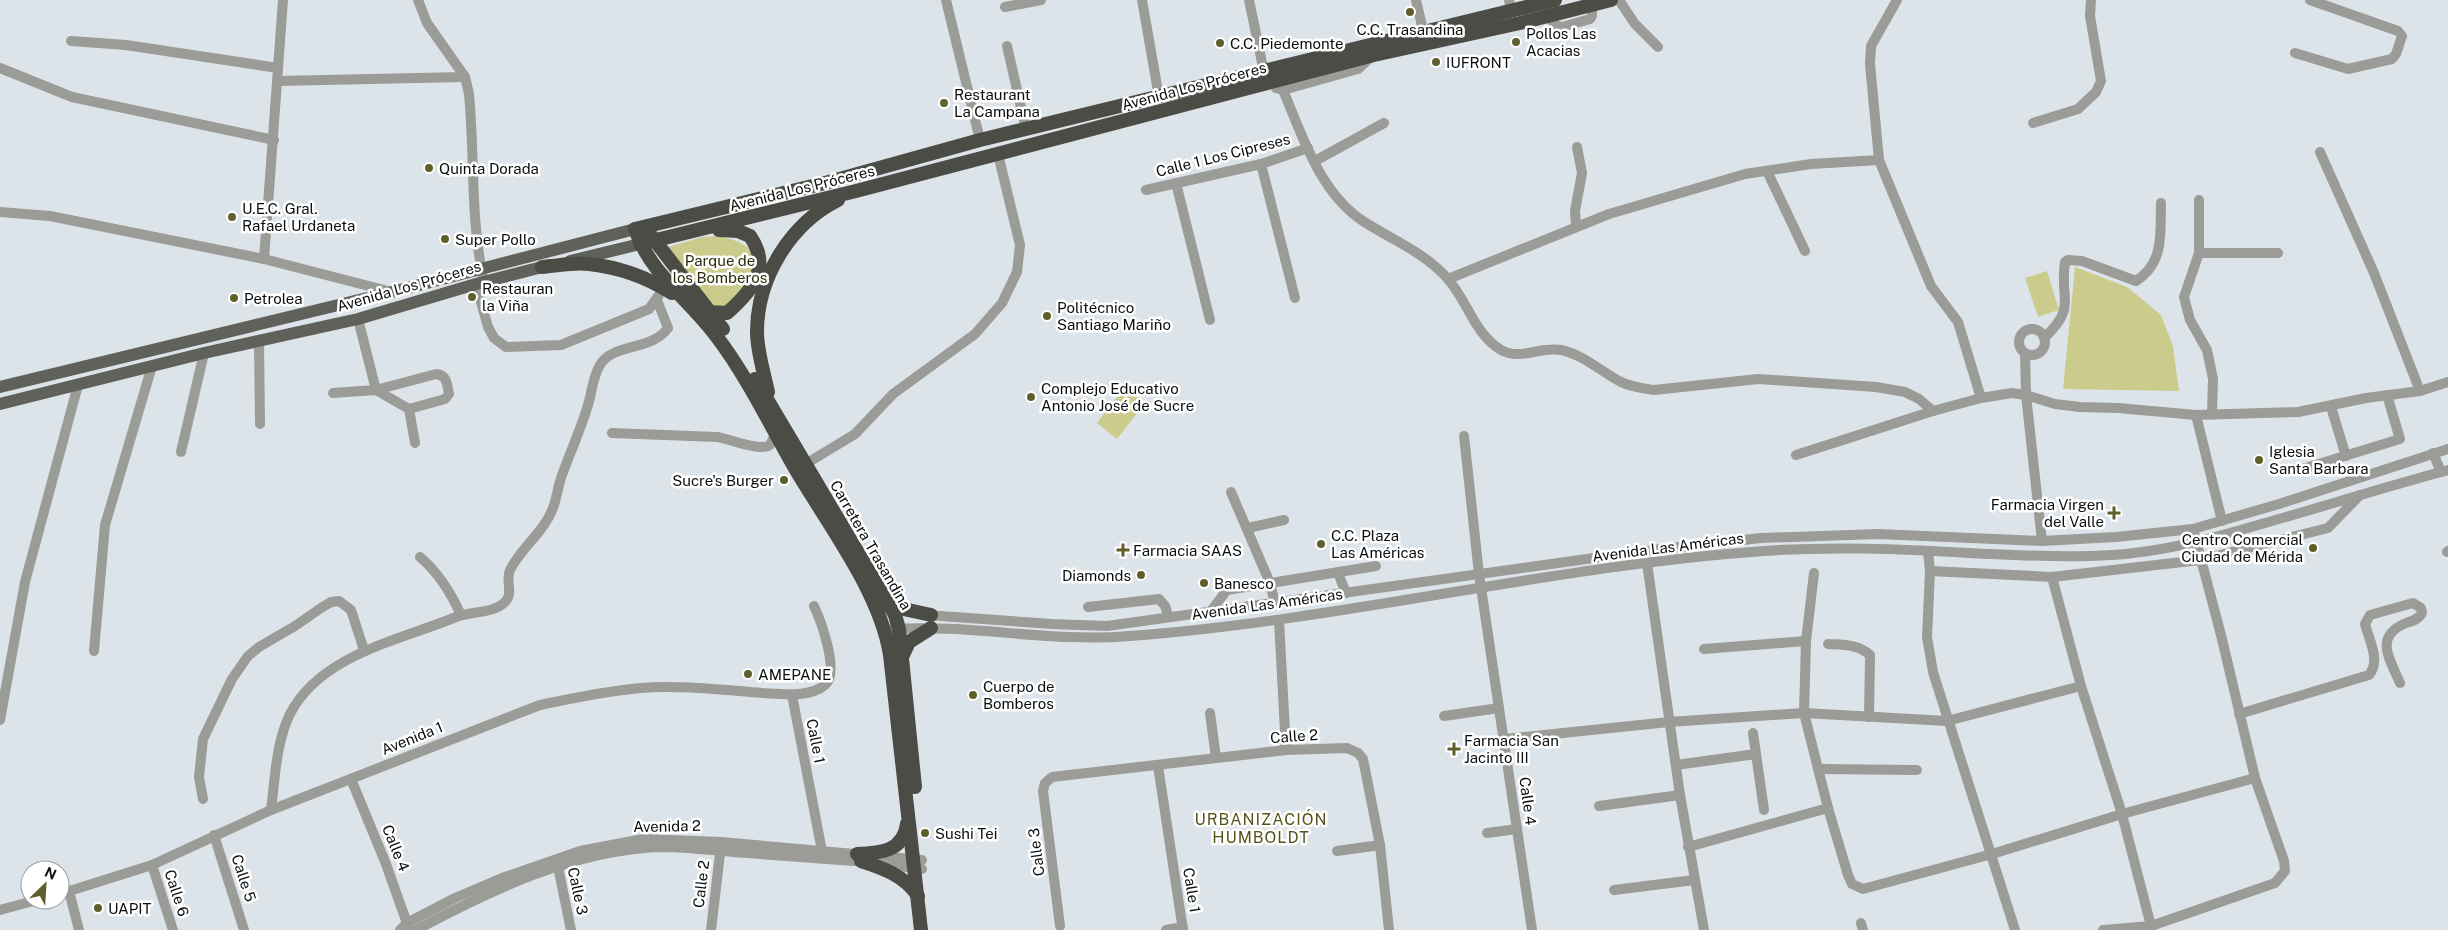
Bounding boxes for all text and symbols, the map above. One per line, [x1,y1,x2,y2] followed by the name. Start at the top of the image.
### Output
[1404,6,1416,18] marker: C.C. Trasandina
[1357,21,1463,38] place label: C.C. Trasandina
[1526,25,1596,59] place label: Pollos Las Acacias
[1230,35,1343,52] place label: C.C. Piedemonte
[1510,36,1522,48] marker: Pollos Las Acacias
[1214,37,1226,49] marker: C.C. Piedemonte
[1446,54,1511,71] place label: IUFRONT
[1430,56,1442,68] marker: IUFRONT
[1120,58,1268,114] street label: Avenida Los Próceres
[954,86,1040,120] place label: Restaurant La Campana
[938,97,950,109] marker: Restaurant La Campana
[1154,130,1292,180] street label: Calle 1 Los Cipreses
[439,160,539,177] place label: Quinta Dorada
[423,162,435,174] marker: Quinta Dorada
[728,162,876,214] street label: Avenida Los Próceres
[242,200,355,234] place label: U.E.C. Gral. Rafael Urdaneta
[226,211,238,223] marker: U.E.C. Gral. Rafael Urdaneta
[455,231,536,248] place label: Super Pollo
[439,233,451,245] marker: Super Pollo
[673,252,767,286] park label: Parque de los Bomberos
[335,257,483,315] street label: Avenida Los Próceres
[482,280,553,314] place label: Restauran la Viña
[244,290,303,307] place label: Petrolea
[466,291,478,303] marker: Restauran la Viña
[228,292,240,304] marker: Petrolea
[1057,299,1171,333] place label: Politécnico Santiago Mariño
[1041,310,1053,322] marker: Politécnico Santiago Mariño
[1041,380,1194,414] place label: Complejo Educativo Antonio José de Sucre
[1025,391,1037,403] marker: Complejo Educativo Antonio José de Sucre
[2269,443,2369,477] place label: Iglesia Santa Barbara
[2253,454,2265,466] marker: Iglesia Santa Barbara
[672,472,774,489] place label: Sucre's Burger
[778,474,790,486] marker: Sucre's Burger
[827,477,915,613] street label: Carretera Trasandina
[1991,496,2104,530] place label: Farmacia Virgen del Valle
[2108,507,2120,519] marker: Farmacia Virgen del Valle
[1331,527,1424,561] place label: C.C. Plaza Las Américas
[1591,529,1745,565] street label: Avenida Las Américas
[2181,531,2303,565] place label: Centro Comercial Ciudad de Mérida
[1315,538,1327,550] marker: C.C. Plaza Las Américas
[1133,542,1242,559] place label: Farmacia SAAS
[2307,542,2319,554] marker: Centro Comercial Ciudad de Mérida
[1117,544,1129,556] marker: Farmacia SAAS
[1062,567,1131,584] place label: Diamonds
[1135,569,1147,581] marker: Diamonds
[1214,575,1274,592] place label: Banesco
[1198,577,1210,589] marker: Banesco
[1190,585,1344,623] street label: Avenida Las Américas
[758,666,831,683] place label: AMEPANE
[742,668,754,680] marker: AMEPANE
[983,678,1055,712] place label: Cuerpo de Bomberos
[967,689,979,701] marker: Cuerpo de Bomberos
[803,717,829,765] street label: Calle 1
[379,718,445,758] street label: Avenida 1
[1269,726,1319,746] street label: Calle 2
[1464,732,1559,766] place label: Farmacia San Jacinto III
[1448,743,1460,755] marker: Farmacia San Jacinto III
[1516,776,1540,826] street label: Calle 4
[1194,809,1328,847] district label: URBANIZACIÓN HUMBOLDT
[633,817,701,835] street label: Avenida 2
[379,822,413,874] street label: Calle 4
[935,825,997,842] place label: Sushi Tei
[919,827,931,839] marker: Sushi Tei
[1025,827,1047,877] street label: Calle 3
[228,852,260,904] street label: Calle 5
[690,859,712,909] street label: Calle 2
[20,860,70,910] north arrow
[42,864,59,883] text: N
[565,866,591,916] street label: Calle 3
[1180,866,1204,914] street label: Calle 1
[161,867,193,919] street label: Calle 6
[108,900,151,917] place label: UAPIT
[92,902,104,914] marker: UAPIT

